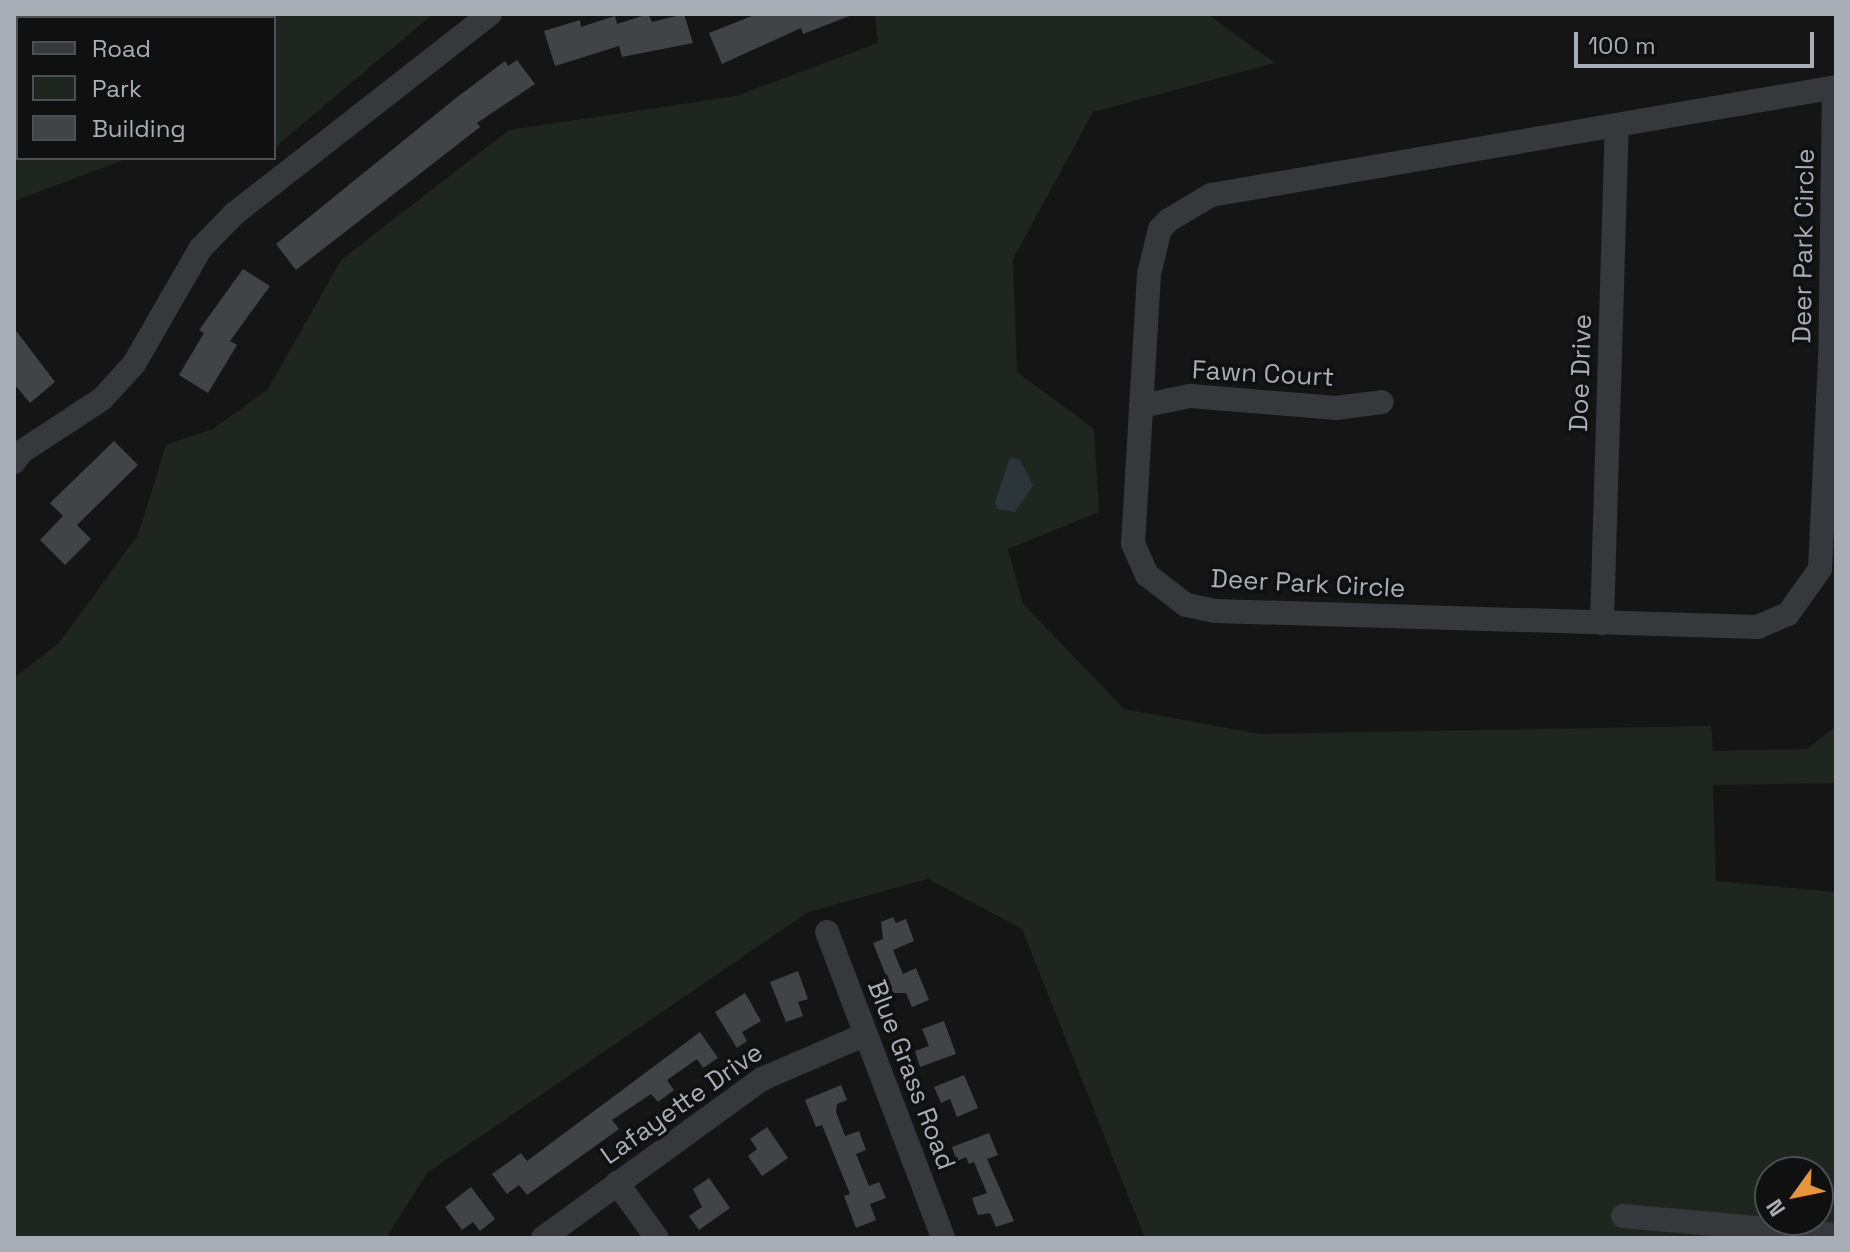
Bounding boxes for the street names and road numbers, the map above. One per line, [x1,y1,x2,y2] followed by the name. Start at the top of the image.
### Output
[1787,148,1821,344] street label: Deer Park Circle
[1563,314,1599,432] street label: Doe Drive
[1191,355,1335,393] street label: Fawn Court
[1210,563,1406,605] street label: Deer Park Circle
[860,976,962,1174] street label: Blue Grass Road
[595,1037,769,1171] street label: Lafayette Drive

